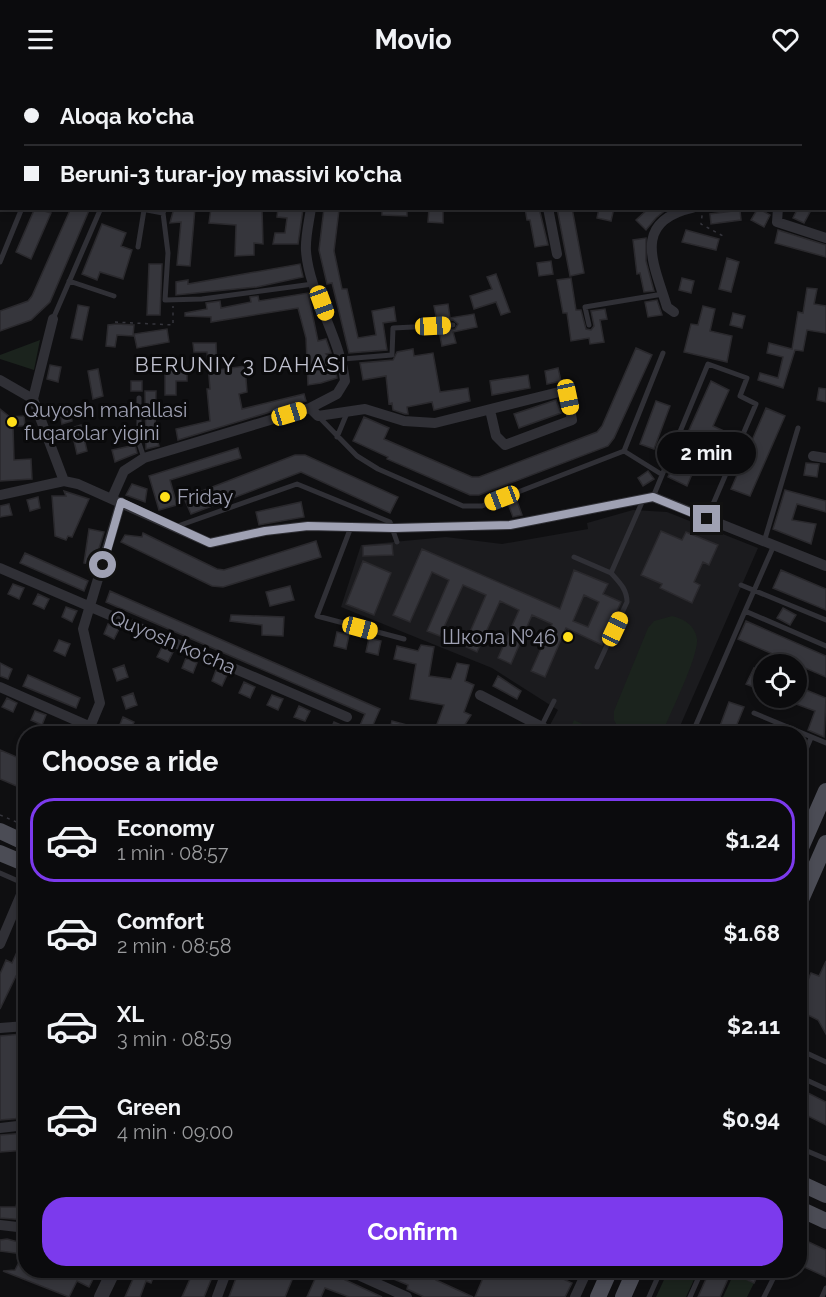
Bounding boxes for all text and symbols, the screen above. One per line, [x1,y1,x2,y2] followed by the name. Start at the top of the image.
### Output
[24,23,57,56] icon: menu
[769,23,802,56] icon: heart
[374,24,452,55] text: Movio
[60,103,194,129] text: Aloqa ko'cha
[60,161,402,187] text: Beruni-3 turar-joy massivi ko'cha
[307,283,337,323] car
[415,316,451,336] car
[135,352,347,377] district label: BERUNIY 3 DAHASI
[555,378,581,416] car
[24,398,187,445] place label: Quyosh mahallasi fuqarolar yigini
[269,400,309,428] car
[5,415,19,429] marker: Quyosh mahallasi fuqarolar yigini
[658,432,756,474] callout: 2 min
[681,441,732,465] text: 2 min
[482,483,522,513] car
[177,485,233,509] place label: Friday
[158,490,172,504] marker: Friday
[693,505,720,532] route end
[89,551,116,578] route start
[107,605,239,679] street label: Quyosh ko'cha
[599,609,631,649] car
[340,615,380,641] car
[442,625,556,649] place label: Школа №46
[561,630,575,644] marker: Школа №46
[753,654,807,708] map controls
[753,654,807,708] button: locate
[42,746,218,777] text: Choose a ride
[45,813,99,867] icon: car
[117,815,215,841] text: Economy
[725,827,780,853] text: $1.24
[117,841,228,865] text: 1 min · 08:57
[45,906,99,960] icon: car
[117,908,204,934] text: Comfort
[724,920,780,946] text: $1.68
[117,934,232,958] text: 2 min · 08:58
[45,999,99,1053] icon: car
[117,1001,144,1027] text: XL
[727,1013,780,1039] text: $2.11
[117,1027,232,1051] text: 3 min · 08:59
[45,1092,99,1146] icon: car
[117,1094,181,1120] text: Green
[722,1106,780,1132] text: $0.94
[117,1120,234,1144] text: 4 min · 09:00
[42,1197,783,1266] button: Confirm

